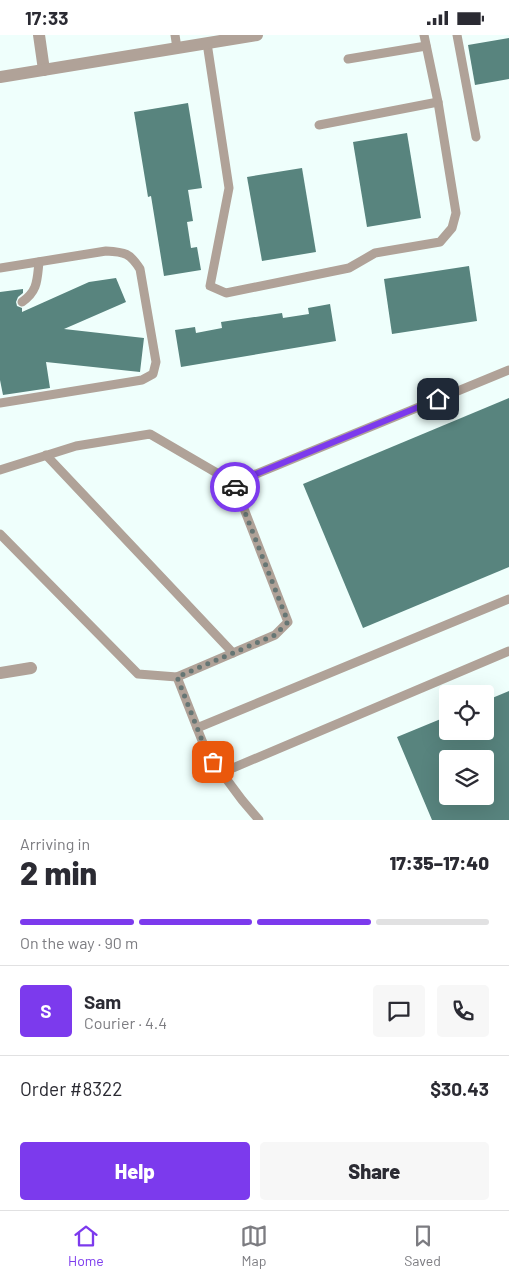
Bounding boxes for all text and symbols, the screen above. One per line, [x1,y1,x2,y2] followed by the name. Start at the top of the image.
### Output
[25,6,69,29] text: 17:33
[417,378,459,420] pin
[424,385,452,413] icon: home
[210,462,260,512] courier
[221,473,249,501] icon: car
[439,685,494,805] map controls
[439,685,494,740] button: locate
[192,741,234,783] pin
[199,748,227,776] icon: bag
[439,750,494,805] button: layers
[20,834,90,853] text: Arriving in
[389,851,489,874] text: 17:35–17:40
[20,853,97,891] text: 2 min
[20,933,138,952] text: On the way · 90 m
[373,985,425,1037] button: chat
[437,985,489,1037] button: phone
[84,990,121,1013] text: Sam
[40,999,52,1022] text: S
[84,1013,167,1032] text: Courier · 4.4
[20,1077,122,1100] text: Order #8322
[430,1077,489,1100] text: $30.43
[20,1142,250,1200] button: Help
[260,1142,489,1200] button: Share
[68,1222,104,1269] tab: Home
[240,1222,268,1269] tab: Map
[404,1222,441,1269] tab: Saved

